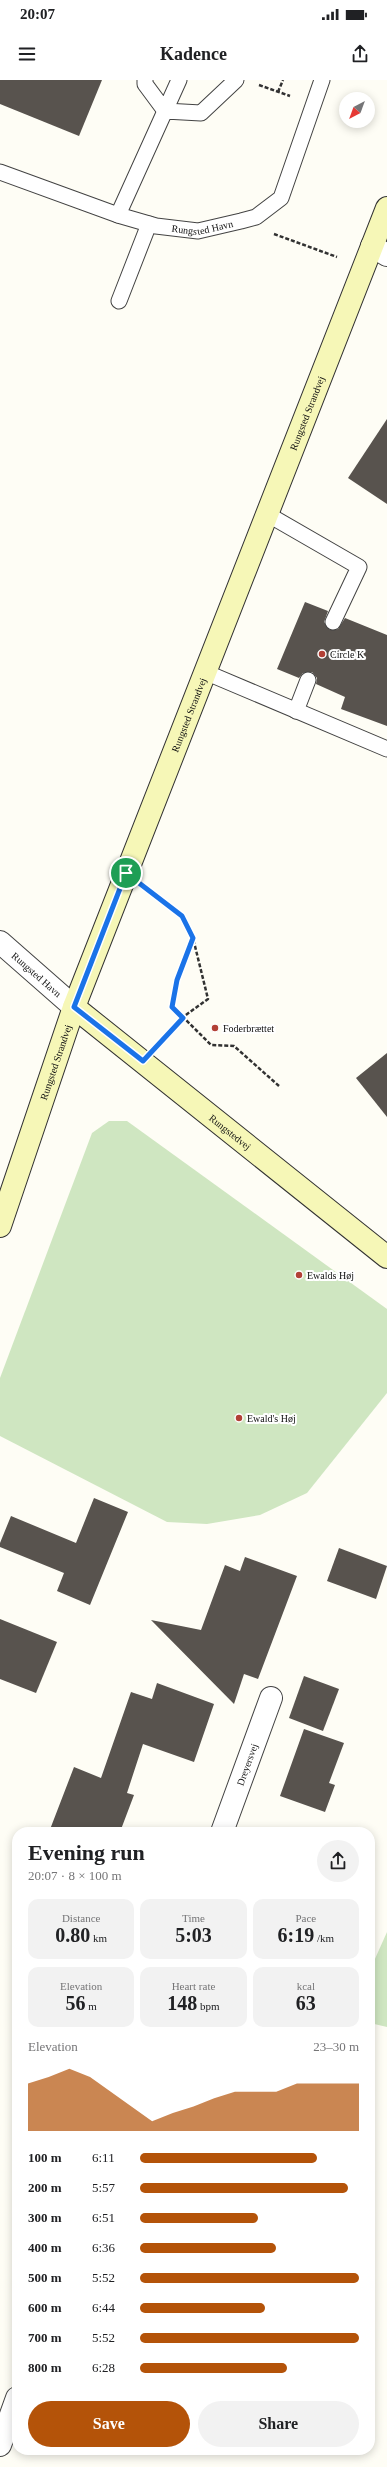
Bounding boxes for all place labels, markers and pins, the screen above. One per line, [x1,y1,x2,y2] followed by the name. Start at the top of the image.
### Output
[317,649,327,659] marker: Circle K
[330,649,365,660] place label: Circle K
[109,856,143,890] pin
[210,1023,220,1033] marker: Foderbrættet
[223,1023,274,1034] place label: Foderbrættet
[294,1270,304,1280] marker: Ewalds Høj
[307,1270,354,1281] place label: Ewalds Høj
[234,1413,244,1423] marker: Ewald's Høj
[247,1413,296,1424] place label: Ewald's Høj

